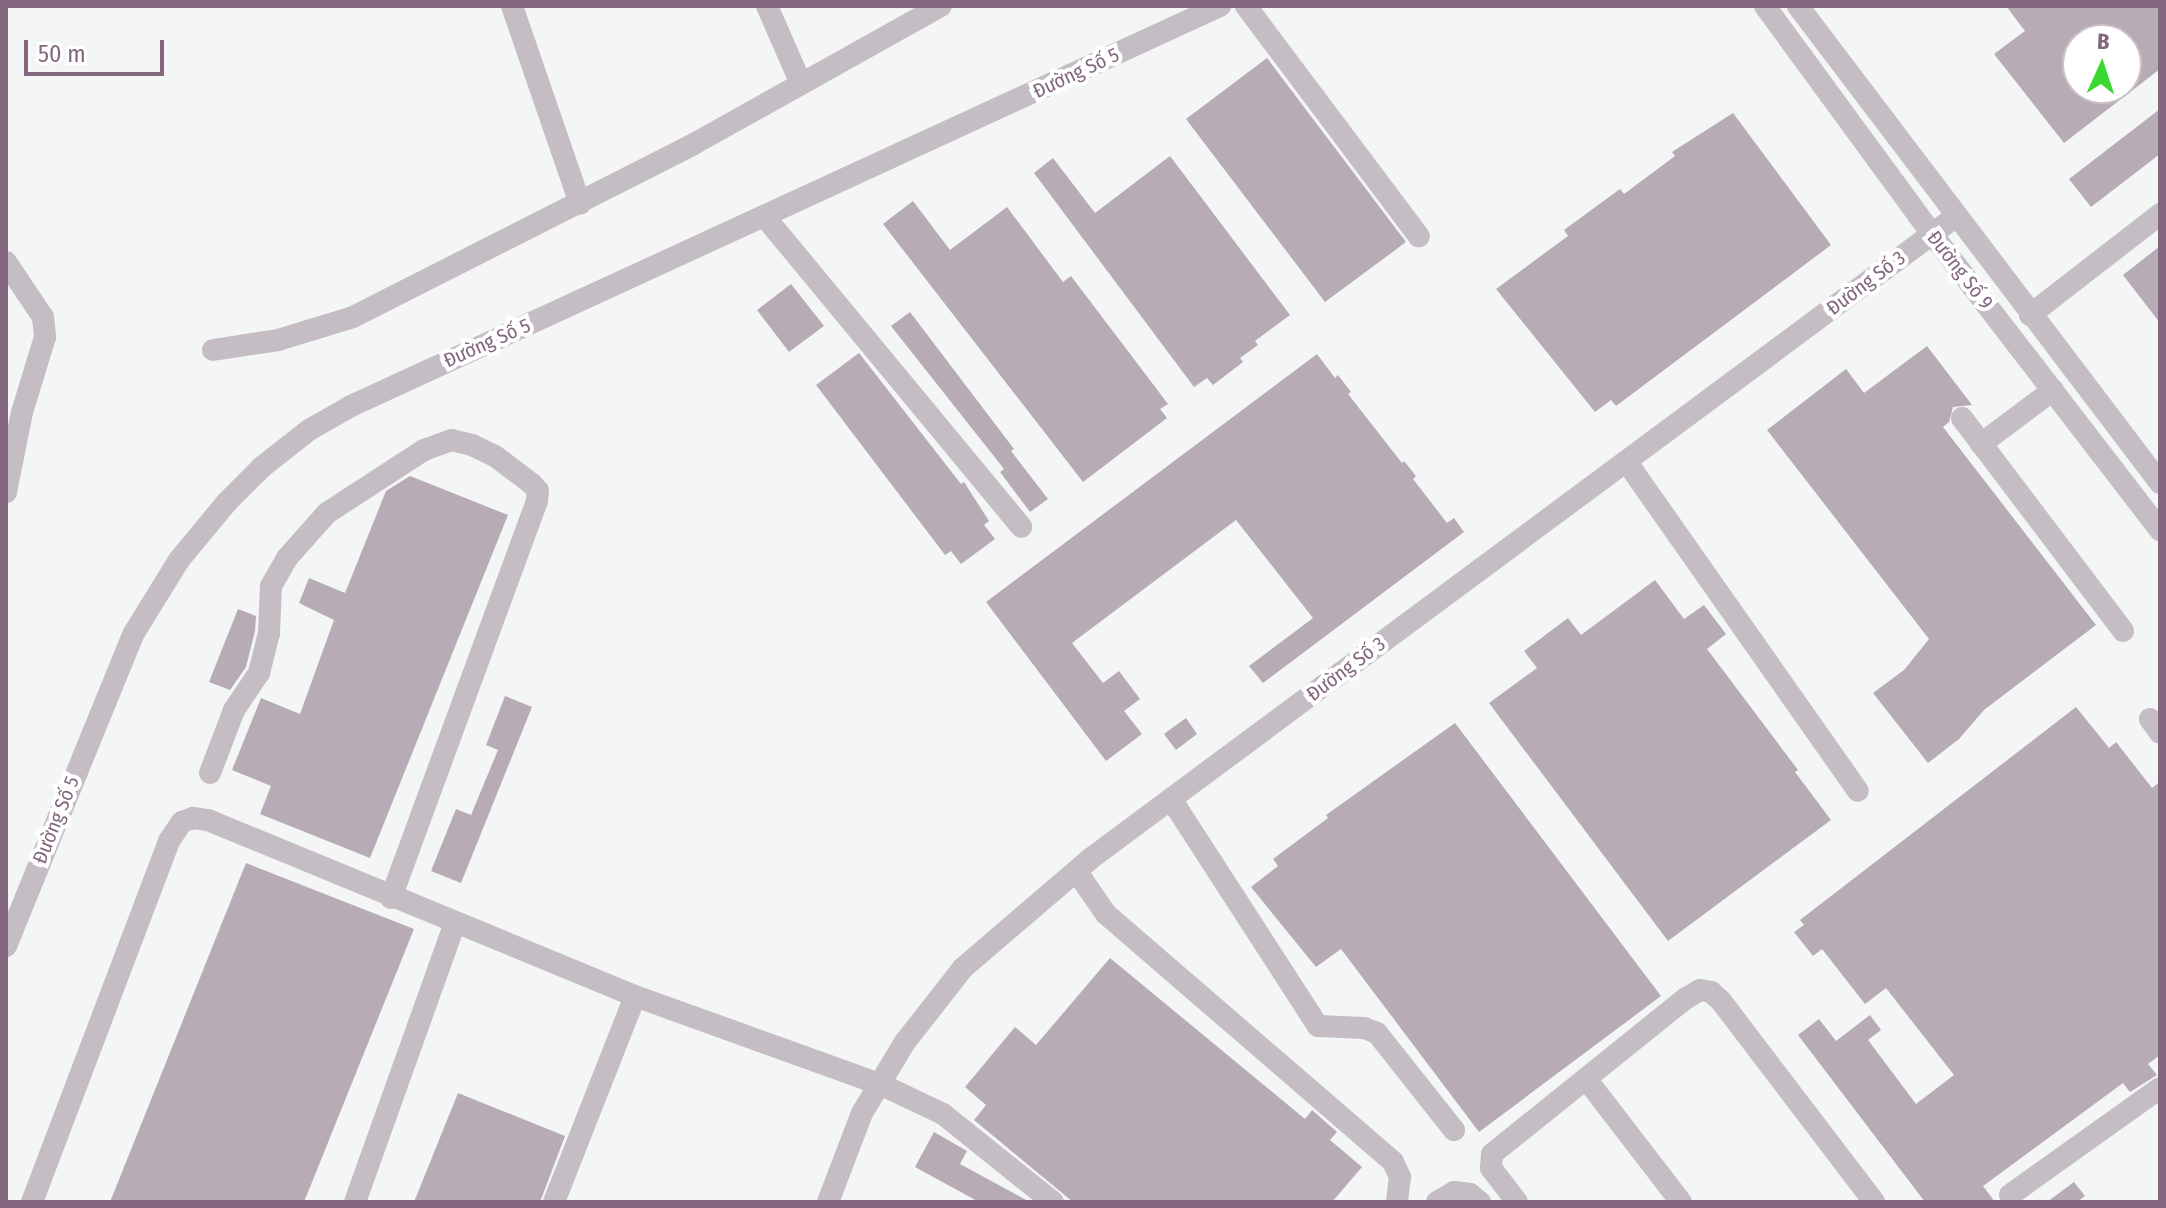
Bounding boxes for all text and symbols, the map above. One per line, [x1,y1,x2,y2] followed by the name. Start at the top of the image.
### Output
[28,24,168,74] scale bar
[2062,24,2142,104] north arrow
[2096,28,2110,55] text: B
[38,40,86,68] text: 50 m
[1029,43,1123,103] street label: Đường Số 5
[1922,226,1998,314] street label: Đường Số 9
[1822,246,1910,320] street label: Đường Số 3
[440,313,534,373] street label: Đường Số 5
[1302,632,1390,706] street label: Đường Số 3
[28,773,84,867] street label: Đường Số 5

